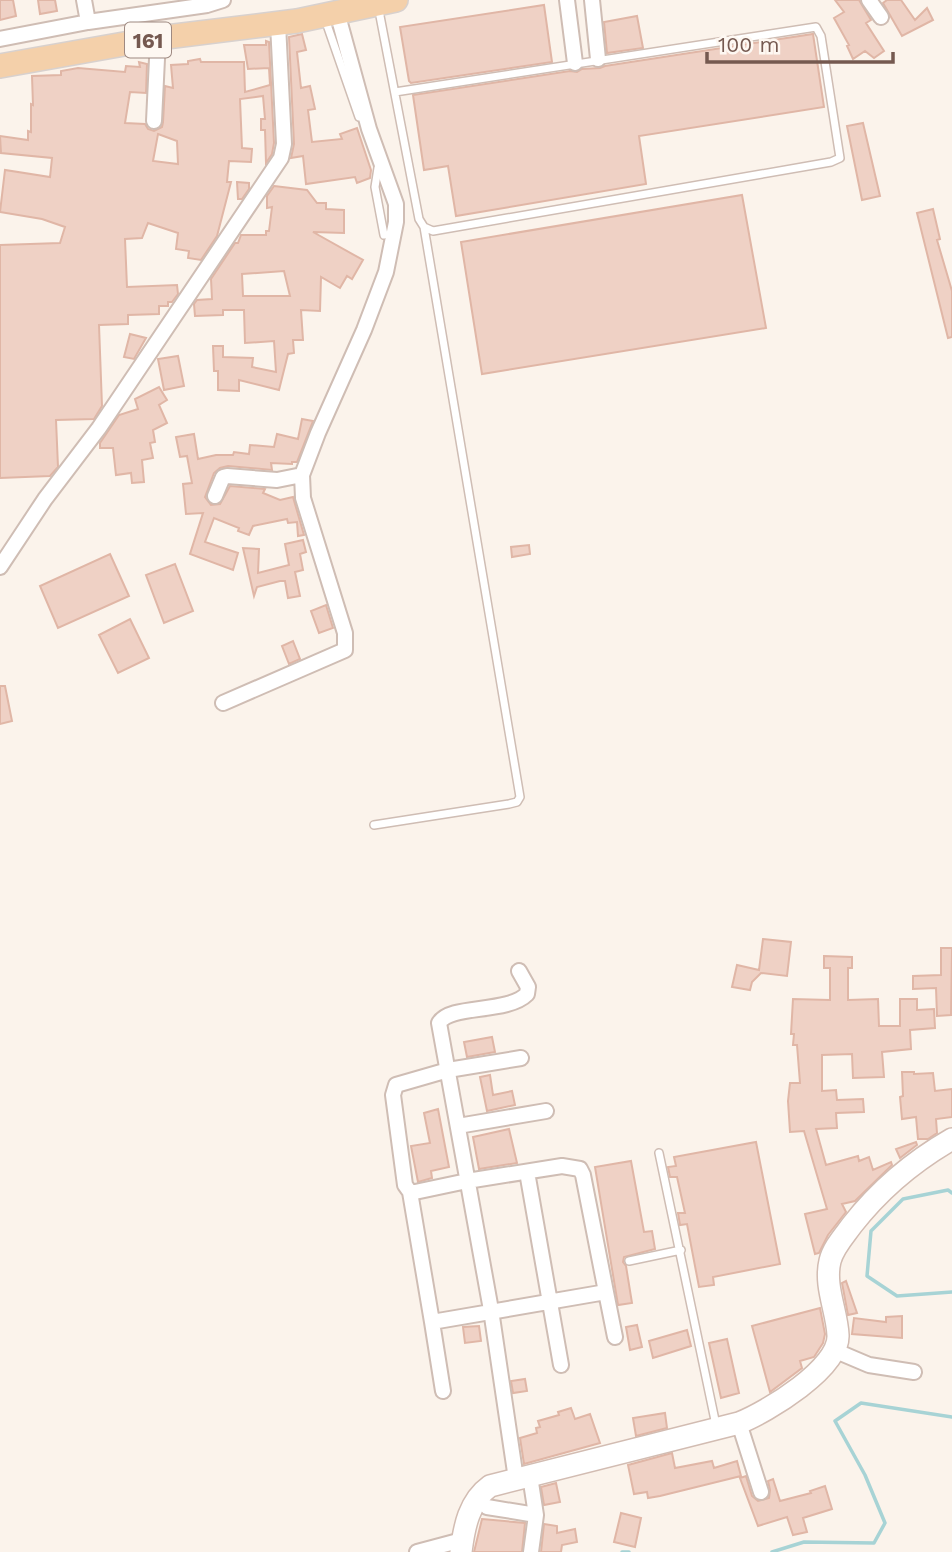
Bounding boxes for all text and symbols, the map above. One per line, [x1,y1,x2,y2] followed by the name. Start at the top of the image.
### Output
[707,21,892,65] scale bar
[125,22,171,58] road number: 161
[718,32,780,57] text: 100 m

